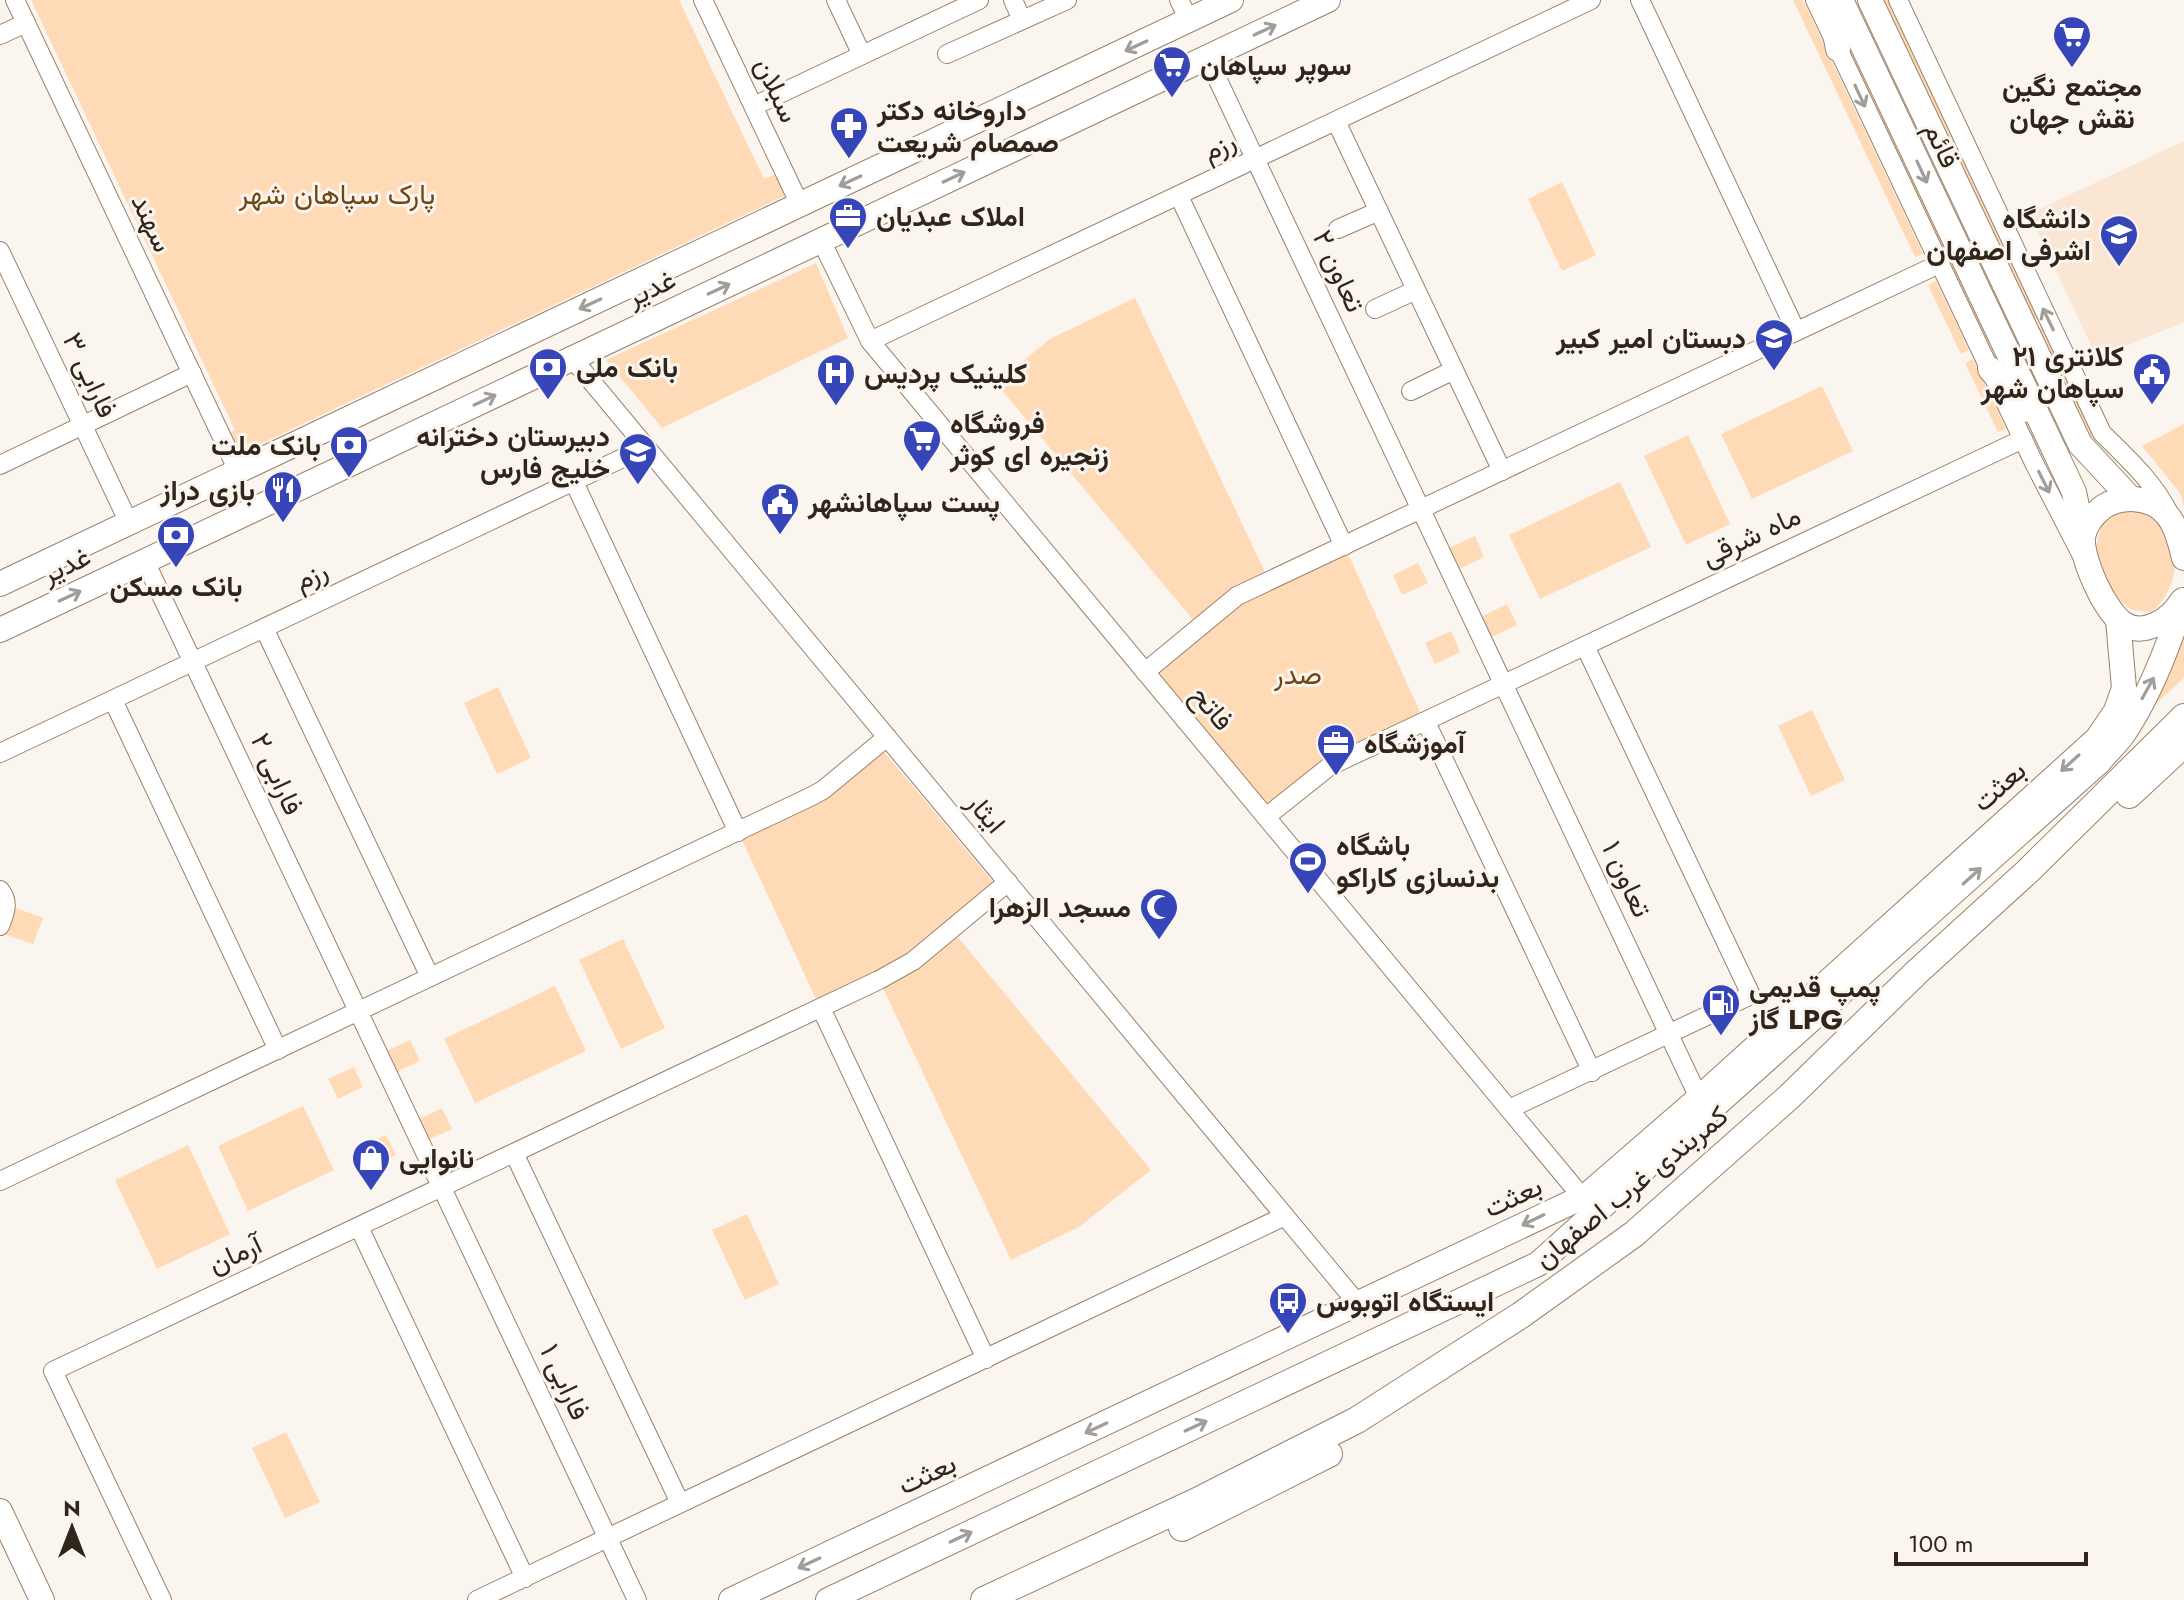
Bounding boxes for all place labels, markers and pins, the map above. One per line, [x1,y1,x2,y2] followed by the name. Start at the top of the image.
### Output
[2051,14,2093,69] supermarket icon: مجتمع نگین نقش جهان
[1151,44,1193,99] supermarket icon: سوپر سپاهان
[1200,45,1352,86] place label: سوپر سپاهان
[2002,66,2142,139] place label: مجتمع نگین نقش جهان
[876,90,1059,163] place label: داروخانه دکتر صمصام شریعت
[828,105,870,160] pharmacy icon: داروخانه دکتر صمصام شریعت
[827,195,869,250] office icon: املاک عبدیان
[876,196,1025,237] place label: املاک عبدیان
[1926,198,2091,271] place label: دانشگاه اشرفی اصفهان
[2098,213,2140,268] school or university icon: دانشگاه اشرفی اصفهان
[1753,317,1795,372] school or university icon: دبستان امیر کبیر
[1555,318,1746,359] place label: دبستان امیر کبیر
[1980,336,2124,409] place label: کلانتری ۲۱ سپاهان شهر
[527,346,569,401] bank icon: بانک ملی
[576,347,678,388] place label: بانک ملی
[2131,351,2173,406] public building icon: کلانتری ۲۱ سپاهان شهر
[815,352,857,407] hospital icon: کلینیک پردیس
[864,353,1027,394] place label: کلینیک پردیس
[949,403,1109,476] place label: فروشگاه زنجیره ای کوثر
[416,416,610,489] place label: دبیرستان دخترانه خلیج فارس
[901,418,943,473] supermarket icon: فروشگاه زنجیره ای کوثر
[328,424,370,479] bank icon: بانک ملت
[211,425,321,466] place label: بانک ملت
[617,431,659,486] school or university icon: دبیرستان دخترانه خلیج فارس
[262,469,304,524] restaurant icon: بازی دراز
[159,470,255,511] place label: بازی دراز
[759,481,801,536] public building icon: پست سپاهانشهر
[807,482,1000,523] place label: پست سپاهانشهر
[155,514,197,569] bank icon: بانک مسکن
[109,566,243,607] place label: بانک مسکن
[1315,722,1357,777] office icon: آموزشگاه
[1364,723,1467,764] place label: آموزشگاه
[1336,825,1499,898] place label: باشگاه بدنسازی کاراکو
[1287,840,1329,895] sports icon: باشگاه بدنسازی کاراکو
[1138,886,1180,941] mosque icon: مسجد الزهرا
[989,887,1131,928] place label: مسجد الزهرا
[1748,967,1881,1040] place label: پمپ قدیمی گاز LPG
[1700,982,1742,1037] fuel station icon: پمپ قدیمی گاز LPG
[350,1137,392,1192] shop icon: نانوایی
[399,1138,474,1179] place label: نانوایی
[1267,1280,1309,1335] bus stop icon: ایستگاه اتوبوس
[1316,1281,1494,1322] place label: ایستگاه اتوبوس

